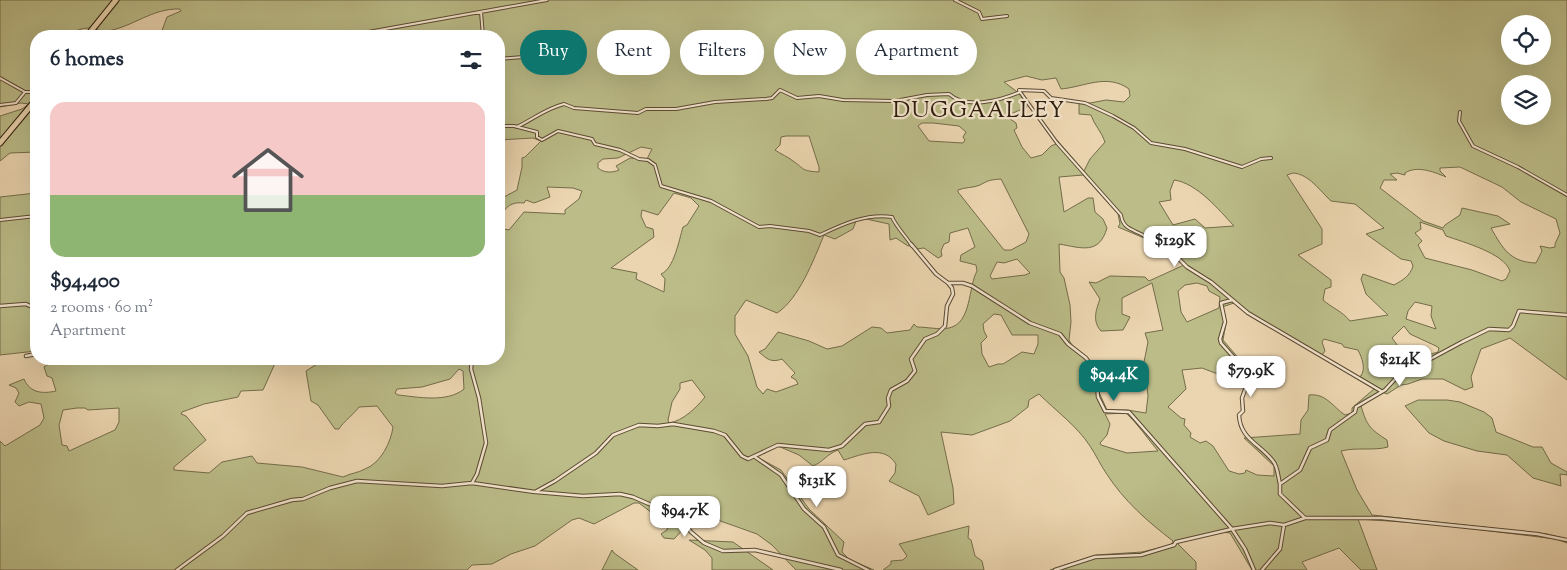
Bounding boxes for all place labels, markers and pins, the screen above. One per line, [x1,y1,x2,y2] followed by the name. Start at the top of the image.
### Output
[1140,226,1210,268] pin: $129K
[1365,344,1435,387] pin: $214K
[1210,356,1292,398] pin: $79.9K
[1073,360,1155,402] pin: $94.4K
[782,466,852,508] pin: $131K
[644,496,726,538] pin: $94.7K

